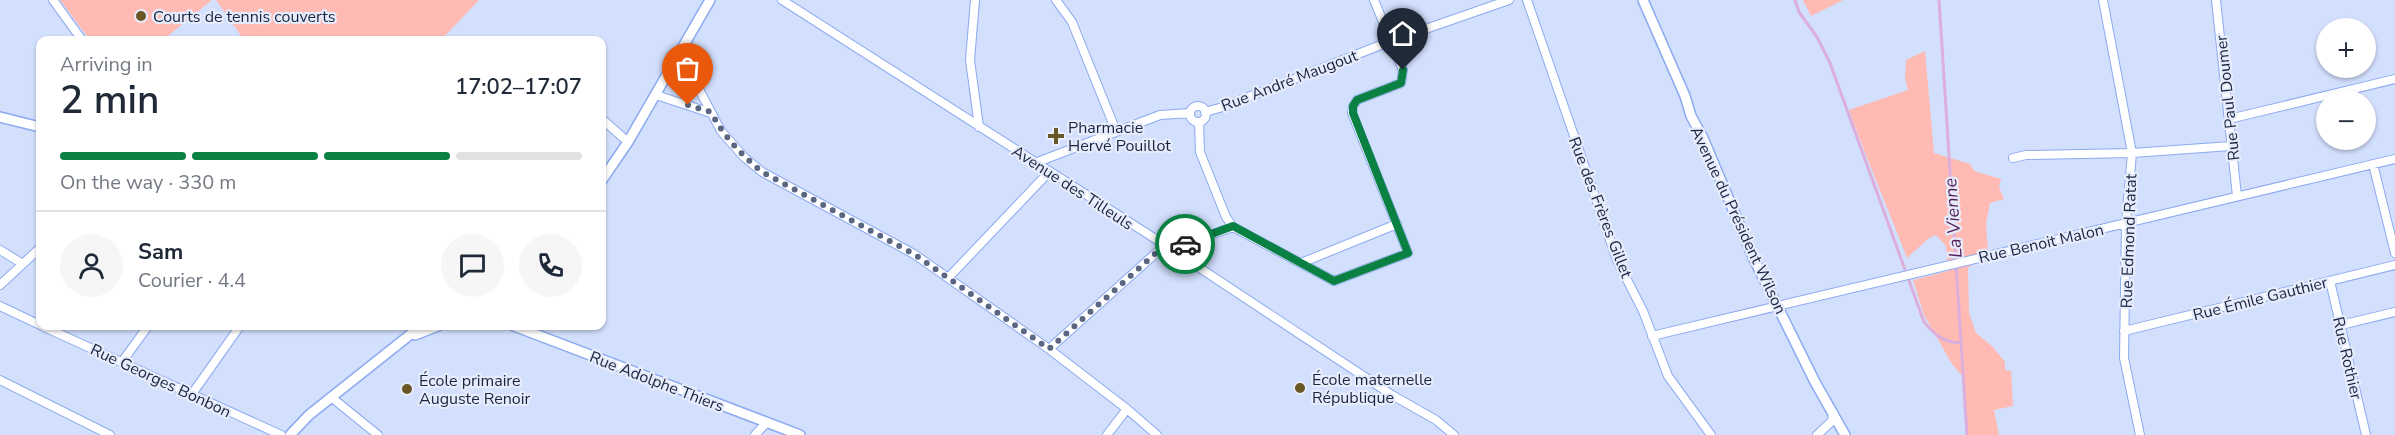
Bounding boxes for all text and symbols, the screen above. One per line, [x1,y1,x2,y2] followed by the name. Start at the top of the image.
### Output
[153,6,336,28] place label: Courts de tennis couverts
[1377,8,1428,70] pin
[134,9,148,23] marker: Courts de tennis couverts
[1386,17,1419,50] icon: home
[2316,18,2376,150] map controls
[2316,18,2376,78] button: +
[2210,34,2246,162] street label: Rue Paul Doumer
[662,43,713,105] pin
[1218,45,1361,117] street label: Rue André Maugout
[60,51,153,78] text: Arriving in
[671,52,704,85] icon: bag
[455,72,582,102] text: 17:02–17:07
[60,74,159,127] text: 2 min
[2316,90,2376,150] button: −
[1068,117,1171,157] place label: Pharmacie Hervé Pouillot
[1685,123,1791,318] street label: Avenue du Président Wilson
[1049,129,1063,143] marker: Pharmacie Hervé Pouillot
[1563,134,1637,281] street label: Rue des Frères Gillet
[1007,140,1137,235] street label: Avenue des Tilleuls
[60,169,236,196] text: On the way · 330 m
[2116,173,2142,309] street label: Rue Edmond Ratat
[1938,177,1968,259] water label: La Vienne
[1155,214,1215,274] courier
[1976,219,2106,269] street label: Rue Benoit Malon
[1169,228,1202,261] icon: car
[60,234,123,297] button: person
[441,234,504,297] button: chat
[519,234,582,297] button: phone
[138,237,183,267] text: Sam
[138,267,246,294] text: Courier · 4.4
[2191,272,2330,326] street label: Rue Émile Gauthier
[2327,315,2367,402] street label: Rue Rothier
[87,339,234,423] street label: Rue Georges Bonbon
[586,346,727,418] street label: Rue Adolphe Thiers
[1312,369,1432,409] place label: École maternelle République
[419,370,530,410] place label: École primaire Auguste Renoir
[1293,381,1307,395] marker: École maternelle République
[400,382,414,396] marker: École primaire Auguste Renoir

